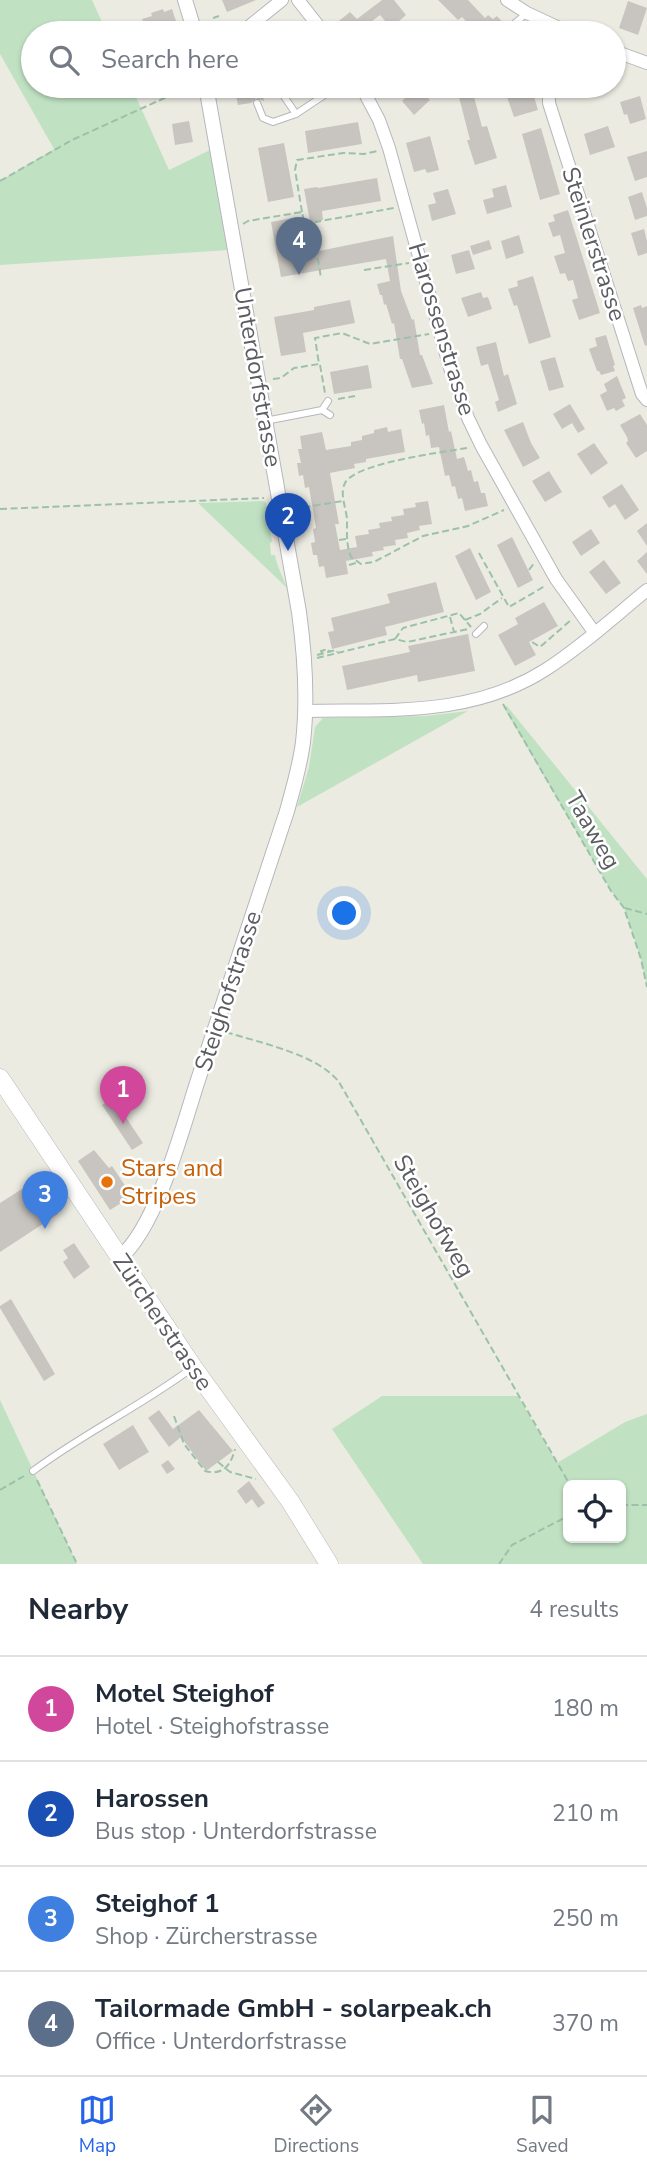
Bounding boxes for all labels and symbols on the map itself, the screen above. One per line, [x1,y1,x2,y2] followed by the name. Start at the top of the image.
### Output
[554,163,634,325] street label: Steinlerstrasse
[276,217,322,275] pin: 4
[401,239,483,419] street label: Harossenstrasse
[226,285,290,469] street label: Unterdorfstrasse
[265,493,311,551] pin: 2
[558,785,628,875] street label: Taaweg
[327,896,361,930] your location
[187,907,269,1075] street label: Steighofstrasse
[100,1066,146,1124] pin: 1
[386,1149,482,1283] street label: Steighofweg
[121,1152,223,1212] place label: Stars and Stripes
[22,1171,68,1229] pin: 3
[99,1174,115,1190] marker: Stars and Stripes
[105,1247,221,1397] street label: Zürcherstrasse

